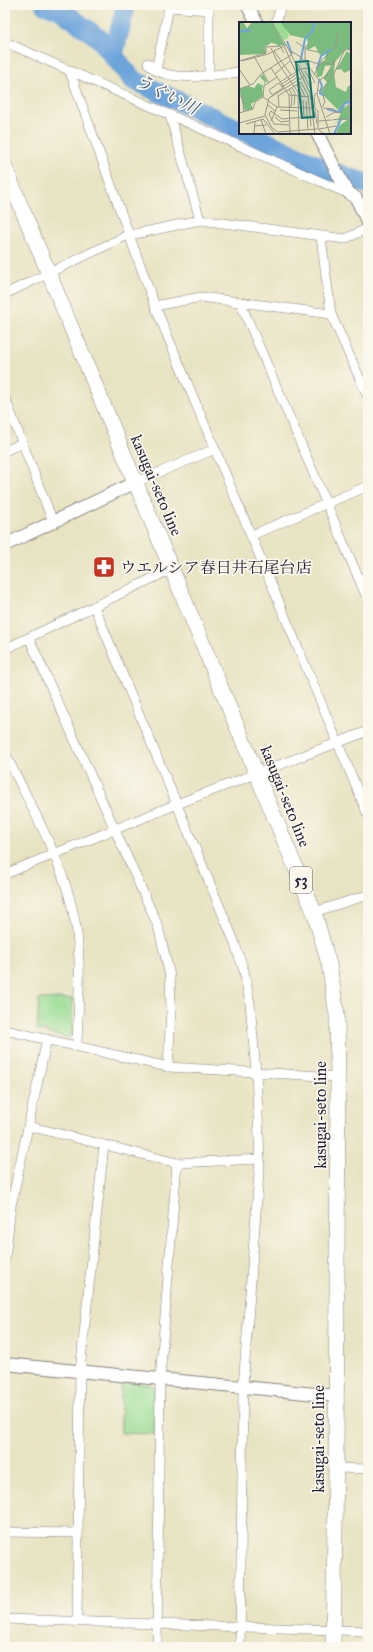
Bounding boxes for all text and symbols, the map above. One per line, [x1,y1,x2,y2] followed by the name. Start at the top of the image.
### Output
[239,22,351,134] inset map
[132,70,204,120] water label: うぐい川
[126,432,186,539] street label: kasugai-seto line
[91,554,117,580] pharmacy icon: ウエルシア春日井石尾台店
[120,558,312,577] place label: ウエルシア春日井石尾台店
[256,743,315,850] street label: kasugai-seto line
[290,867,312,893] road number: 53
[311,1061,331,1169] street label: kasugai-seto line
[309,1385,329,1493] street label: kasugai-seto line

